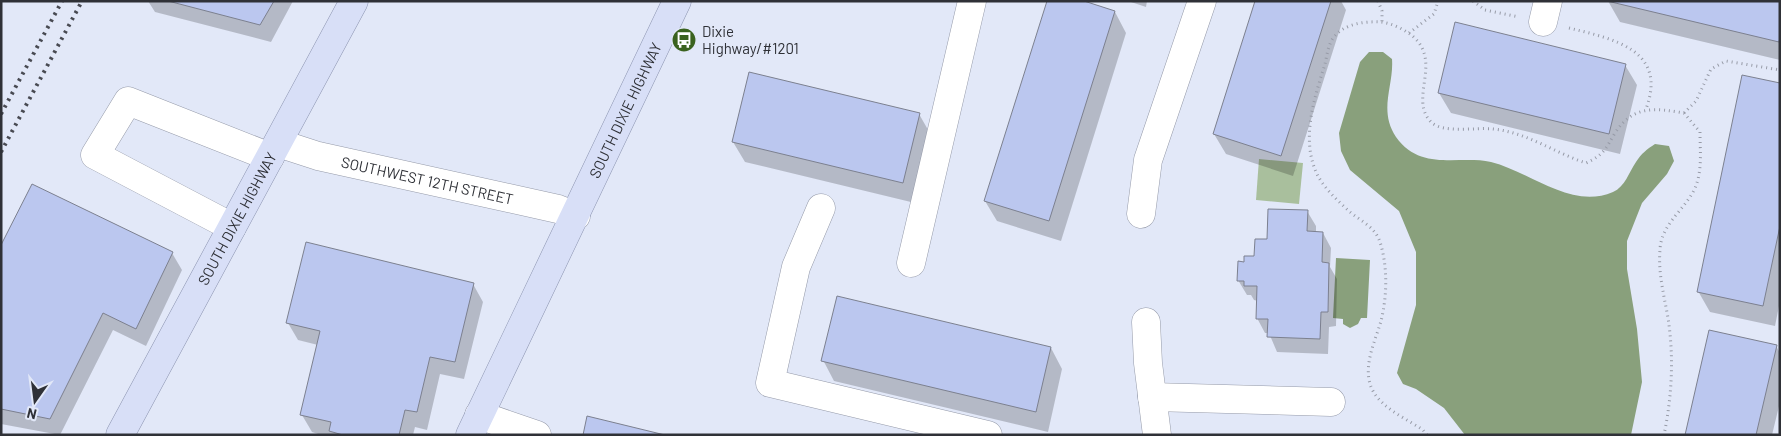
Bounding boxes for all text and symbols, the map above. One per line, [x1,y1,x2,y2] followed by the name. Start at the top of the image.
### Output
[702,22,799,57] place label: Dixie Highway/#1201
[671,27,697,53] bus stop icon: Dixie Highway/#1201
[585,39,665,181] street label: SOUTH DIXIE HIGHWAY
[194,149,280,288] street label: SOUTH DIXIE HIGHWAY
[340,152,515,208] street label: SOUTHWEST 12TH STREET
[10,376,60,426] north arrow
[25,405,38,423] text: N

